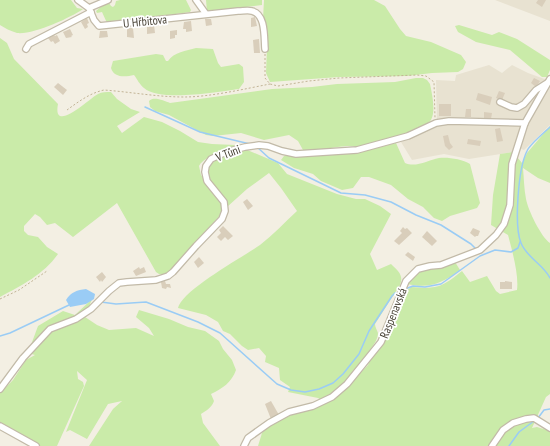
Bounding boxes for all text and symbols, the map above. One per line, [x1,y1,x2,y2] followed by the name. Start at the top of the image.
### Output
[122,11,168,31] street label: U Hřbitova
[213,141,242,165] street label: V Tůni
[376,285,410,340] street label: Raspenavská

